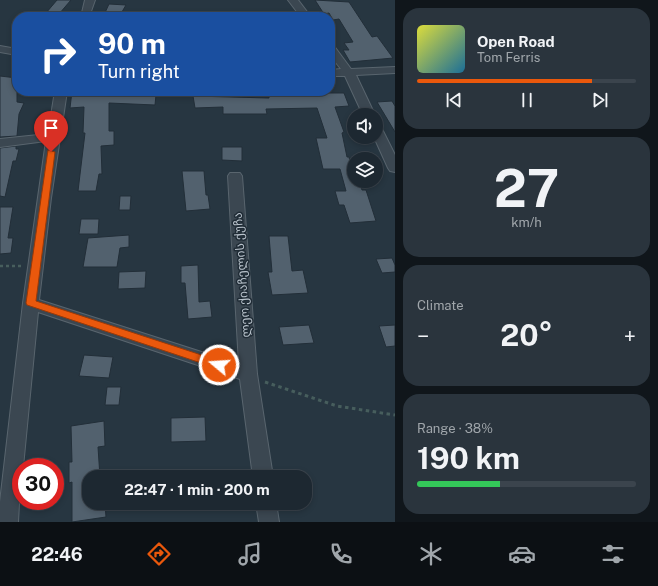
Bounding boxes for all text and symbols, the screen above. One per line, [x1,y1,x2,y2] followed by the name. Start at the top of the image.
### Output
[98,27,166,60] text: 90 m
[32,28,84,80] icon: right
[477,33,555,50] text: Open Road
[477,50,540,65] text: Tom Ferris
[98,61,180,82] text: Turn right
[443,89,465,111] icon: previous
[516,89,538,111] icon: pause
[589,89,611,111] icon: next
[347,108,383,188] map controls
[347,108,383,144] button: sound
[34,111,68,152] pin
[40,117,62,139] icon: arrive
[347,152,383,188] button: layers
[494,158,559,219] text: 27
[231,212,254,338] street label: ლეო ქიაჩელის ქუჩა
[511,215,542,230] text: km/h
[417,298,464,313] text: Climate
[500,317,553,353] text: 20°
[417,323,429,349] text: −
[624,323,636,349] text: +
[198,344,240,386] position arrow
[417,421,493,436] text: Range · 38%
[417,440,520,476] text: 190 km
[12,458,64,510] speed limit sign: 30
[124,481,270,498] text: 22:47 · 1 min · 200 m
[145,540,173,568] icon: directions
[236,540,264,568] icon: music
[327,540,355,568] icon: phone
[417,540,445,568] icon: climate
[508,540,536,568] icon: car
[599,540,627,568] icon: filters
[31,544,83,565] text: 22:46

